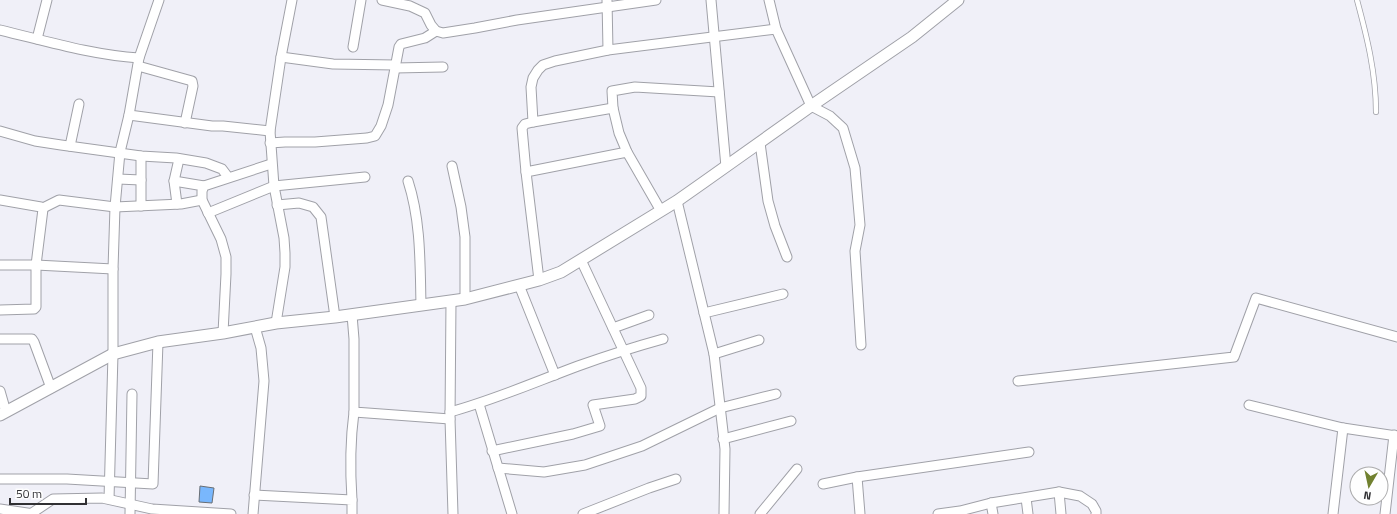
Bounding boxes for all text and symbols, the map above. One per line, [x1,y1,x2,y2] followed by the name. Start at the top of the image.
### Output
[1349,466,1389,506] north arrow
[10,480,86,506] scale bar
[16,484,42,503] text: 50 m
[1362,487,1372,504] text: N

